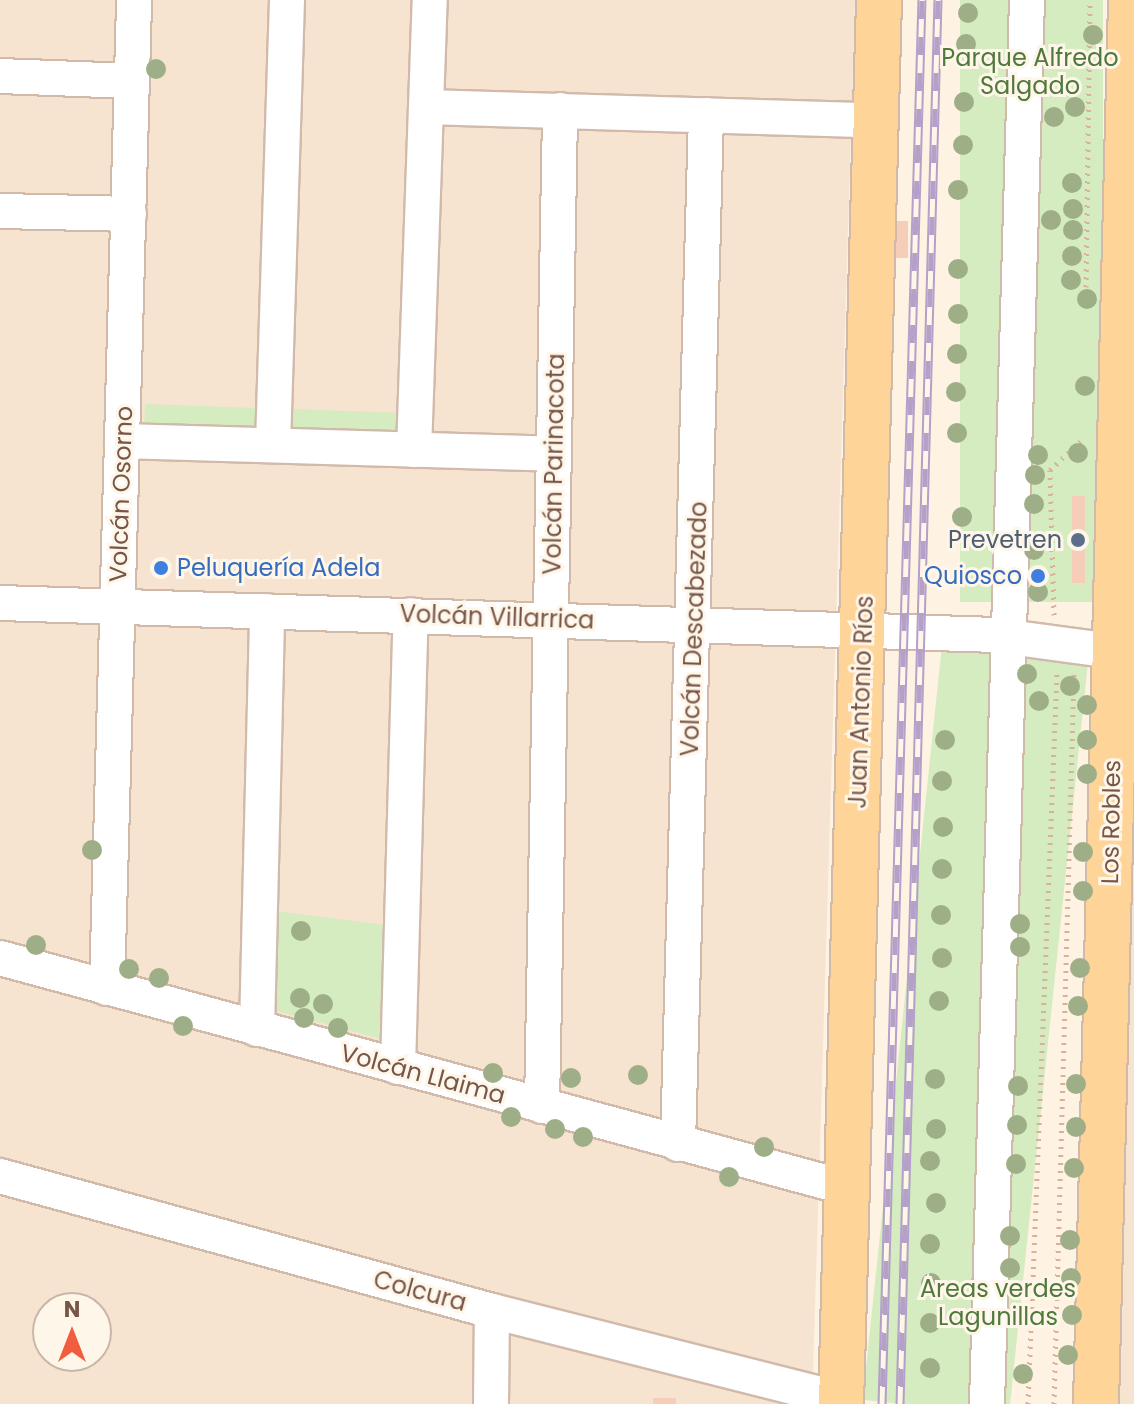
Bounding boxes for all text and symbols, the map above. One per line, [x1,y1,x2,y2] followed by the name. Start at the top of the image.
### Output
[941,44,1119,100] park label: Parque Alfredo Salgado
[538,353,570,575] street label: Volcán Parinacota
[104,405,138,583] street label: Volcán Osorno
[675,501,713,757] street label: Volcán Descabezado
[948,526,1062,554] place label: Prevetren
[1069,531,1087,549] marker: Prevetren
[177,554,380,582] place label: Peluquería Adela
[152,559,170,577] marker: Peluquería Adela
[924,562,1022,590] place label: Quiosco
[1029,567,1047,585] marker: Quiosco
[843,595,879,809] street label: Juan Antonio Ríos
[399,599,595,635] street label: Volcán Villarrica
[1096,760,1126,884] street label: Los Robles
[337,1038,509,1110] street label: Volcán Llaima
[370,1265,470,1317] street label: Colcura
[920,1275,1076,1331] park label: Areas verdes Lagunillas
[32,1292,112,1372] north arrow
[64,1294,80,1325] text: N

